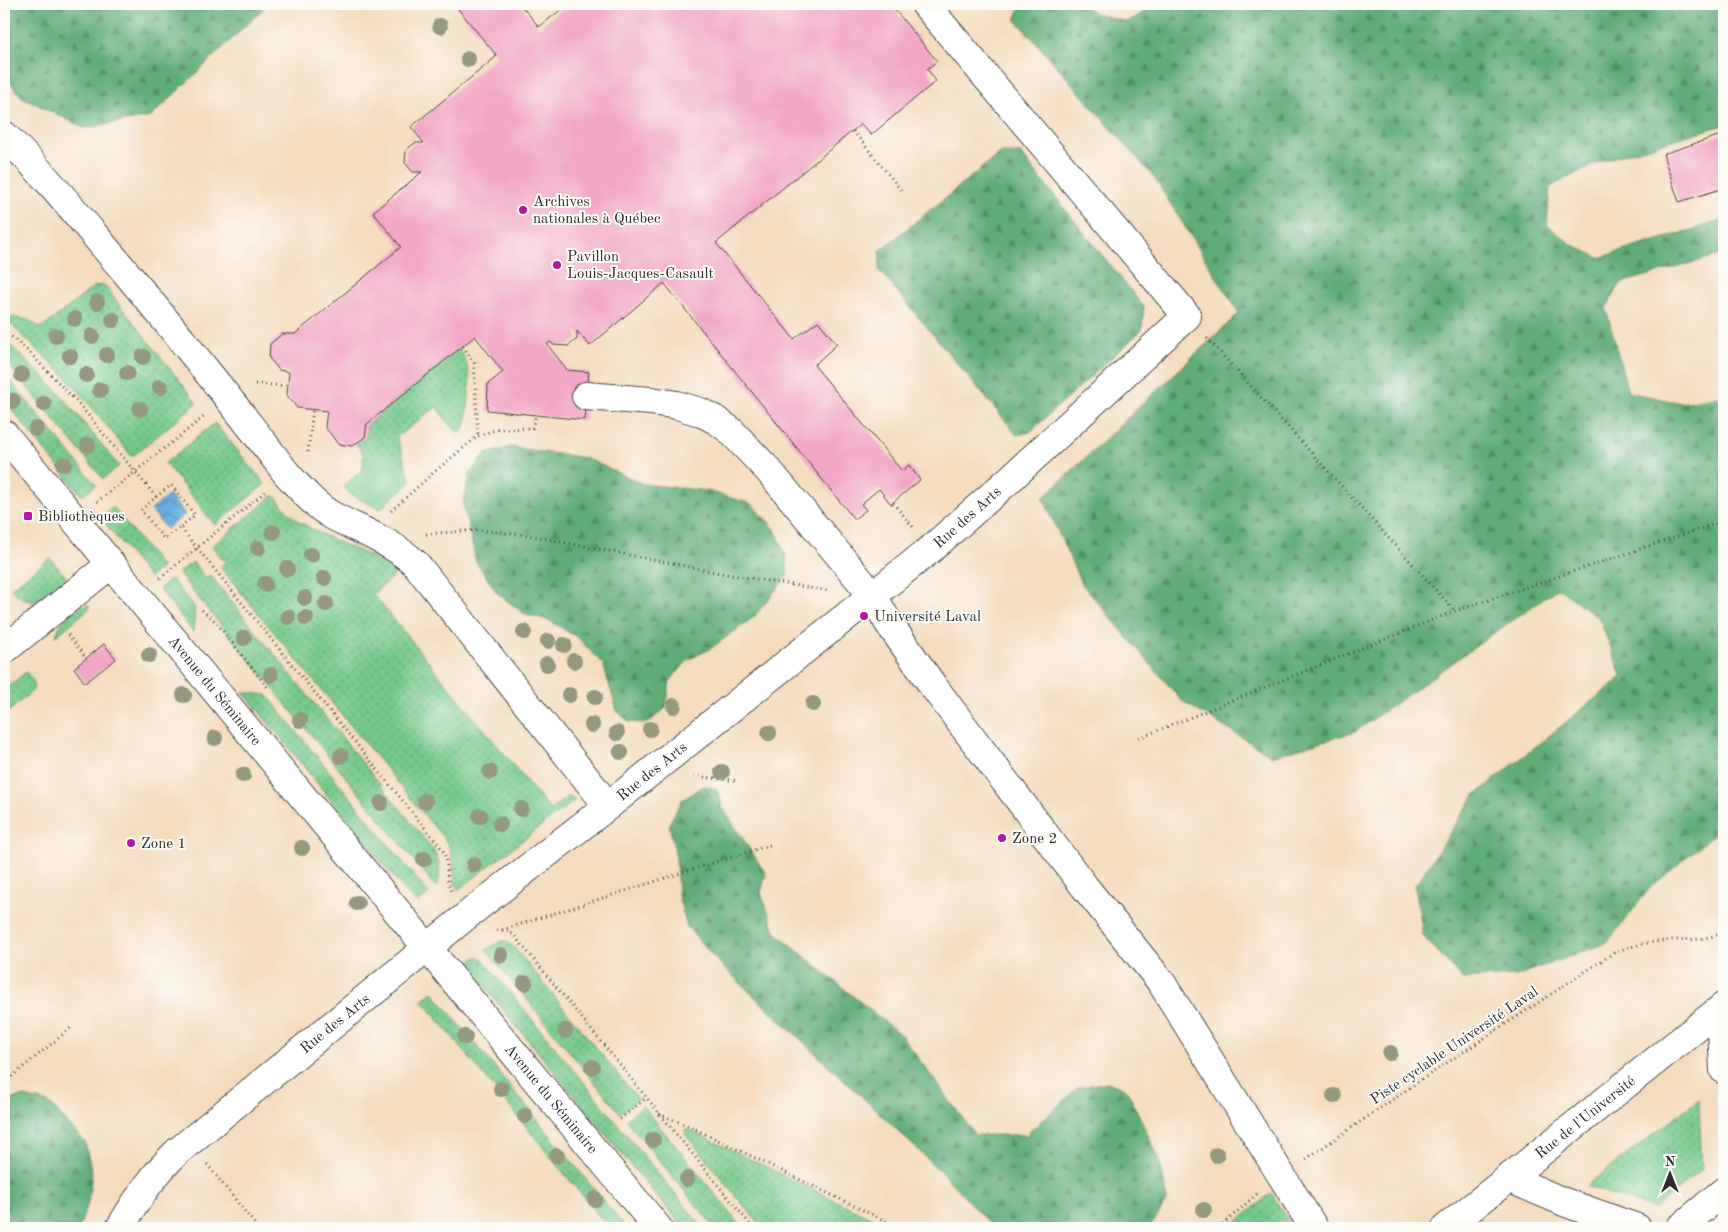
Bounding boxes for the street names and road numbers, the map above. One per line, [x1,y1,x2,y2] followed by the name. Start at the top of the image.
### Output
[931,485,1005,552] street label: Rue des Arts
[165,634,263,749] street label: Avenue du Séminaire
[615,740,691,805] street label: Rue des Arts
[1368,984,1541,1108] street label: Piste cyclable Université Laval
[298,992,373,1057] street label: Rue des Arts
[501,1042,600,1157] street label: Avenue du Séminaire
[1533,1074,1639,1162] street label: Rue de l'Université

